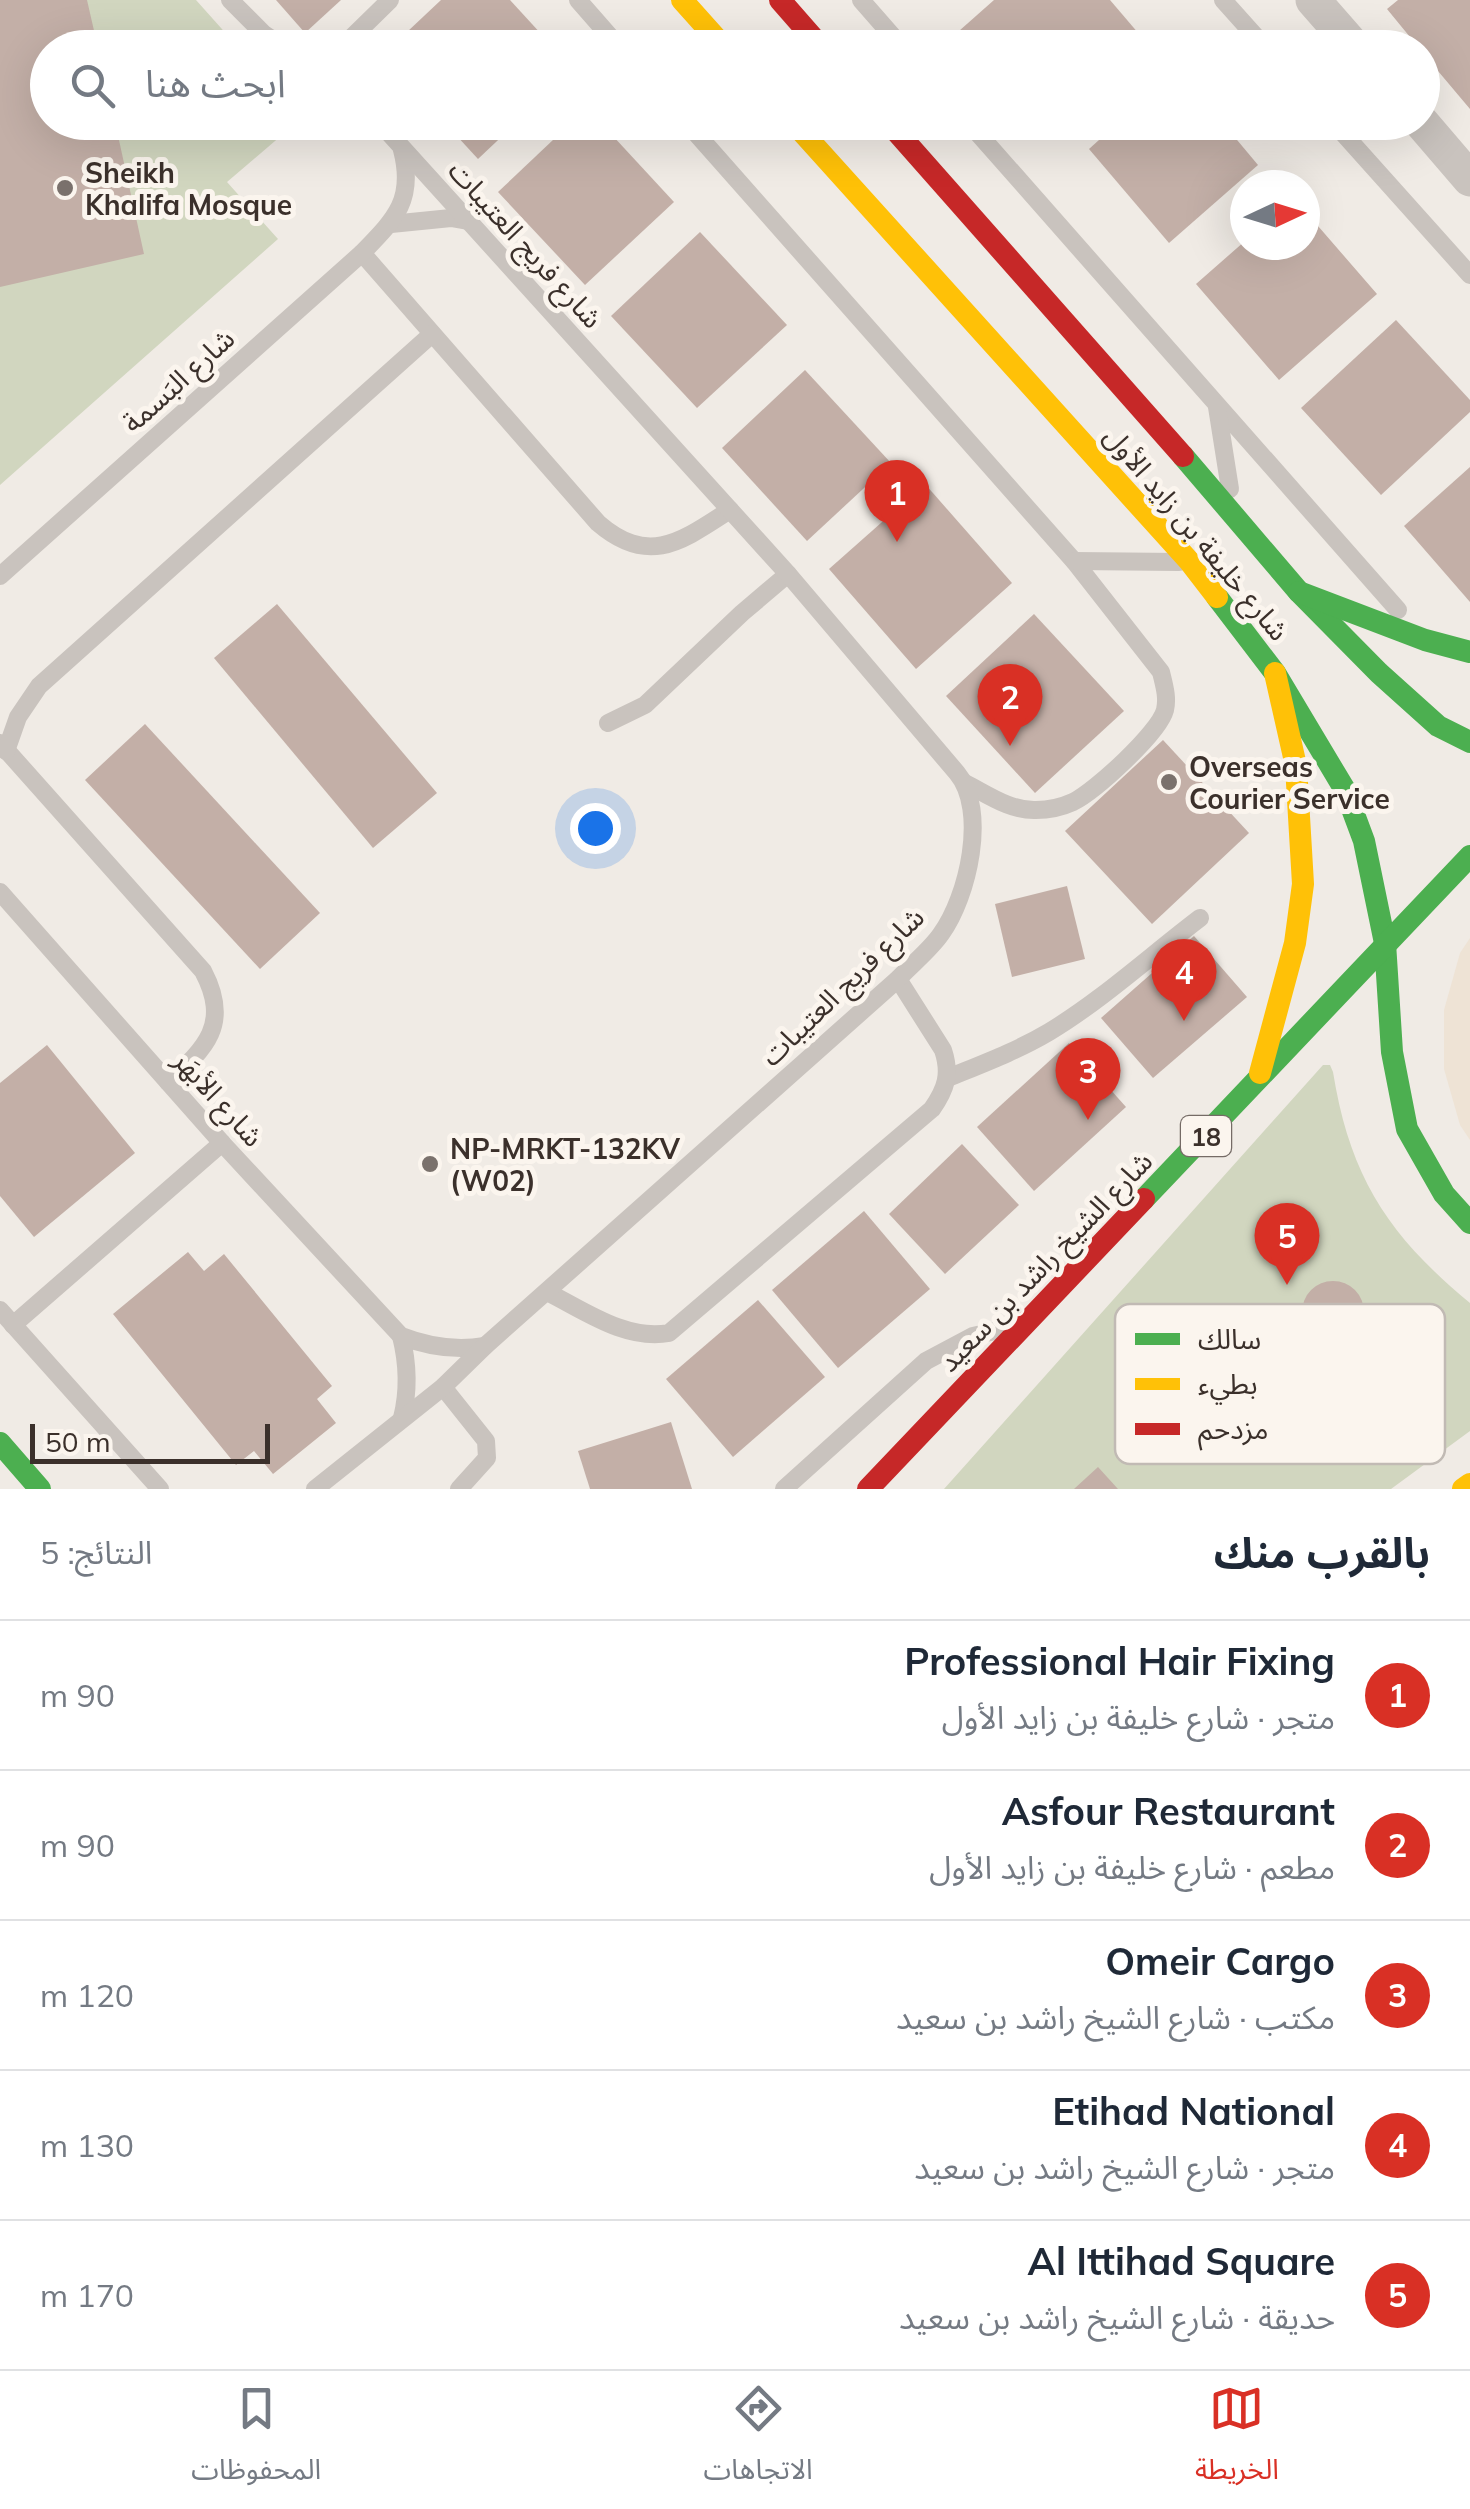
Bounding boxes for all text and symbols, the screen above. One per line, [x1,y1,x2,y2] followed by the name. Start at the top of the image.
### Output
[30,30,1440,140] search box
[65,58,120,113] icon: search
[145,59,286,107] text: ابحث هنا
[439,153,610,338] street label: شارع فريج العتيبات
[85,155,292,222] place label: Sheikh Khalifa Mosque
[1230,170,1320,260] north arrow
[54,177,76,199] marker: Sheikh Khalifa Mosque
[115,320,244,442] street label: شارع البَسمة
[1094,419,1297,650] street label: شارع خليفة بن زايد الأول
[864,460,930,542] pin: 1
[978,664,1042,746] pin: 2
[1189,749,1390,816] place label: Overseas Courier Service
[1158,771,1180,793] marker: Overseas Courier Service
[570,803,621,854] your location
[753,899,934,1076] street label: شارع فريج العتيبات
[1152,938,1216,1021] pin: 4
[1056,1038,1120,1120] pin: 3
[163,1042,271,1156] street label: شارع الأبهَر
[1181,1116,1231,1156] road number: 18
[450,1131,681,1198] place label: NP-MRKT-132KV (W02)
[931,1143,1162,1381] street label: شارع الشيخ راشد بن سعيد
[419,1153,441,1175] marker: NP-MRKT-132KV (W02)
[1254,1202,1320,1285] pin: 5
[1115,1304,1445,1464] legend
[1198,1321,1261,1356] text: سالك
[1198,1366,1258,1405] text: بطيء
[1198,1411,1269,1451] text: مزدحم
[30,1419,270,1464] scale bar
[45,1424,111,1459] text: 50 m
[1214,1526,1430,1579] text: بالقرب منك
[40,1532,152,1572] text: النتائج: 5
[904,1637,1335,1685] text: Professional Hair Fixing
[40,1675,115,1715] text: 90 m
[1388,1675,1407,1715] text: 1
[942,1697,1335,1737] text: متجر · شارع خليفة بن زايد الأول
[1002,1787,1335,1835] text: Asfour Restaurant
[40,1825,115,1865] text: 90 m
[1388,1825,1407,1865] text: 2
[929,1847,1335,1887] text: مطعم · شارع خليفة بن زايد الأول
[1105,1937,1335,1985] text: Omeir Cargo
[40,1975,134,2015] text: 120 m
[1388,1975,1407,2015] text: 3
[896,1997,1335,2037] text: مكتب · شارع الشيخ راشد بن سعيد
[1052,2087,1335,2135] text: Etihad National
[40,2125,134,2165] text: 130 m
[1388,2125,1407,2165] text: 4
[914,2147,1335,2187] text: متجر · شارع الشيخ راشد بن سعيد
[1028,2237,1335,2285] text: Al Ittihad Square
[40,2275,134,2315] text: 170 m
[1388,2275,1407,2315] text: 5
[899,2297,1335,2337] text: حديقة · شارع الشيخ راشد بن سعيد
[191,2381,321,2500] tab: المحفوظات
[703,2381,813,2500] tab: الاتجاهات
[1195,2381,1279,2500] tab: الخريطة

